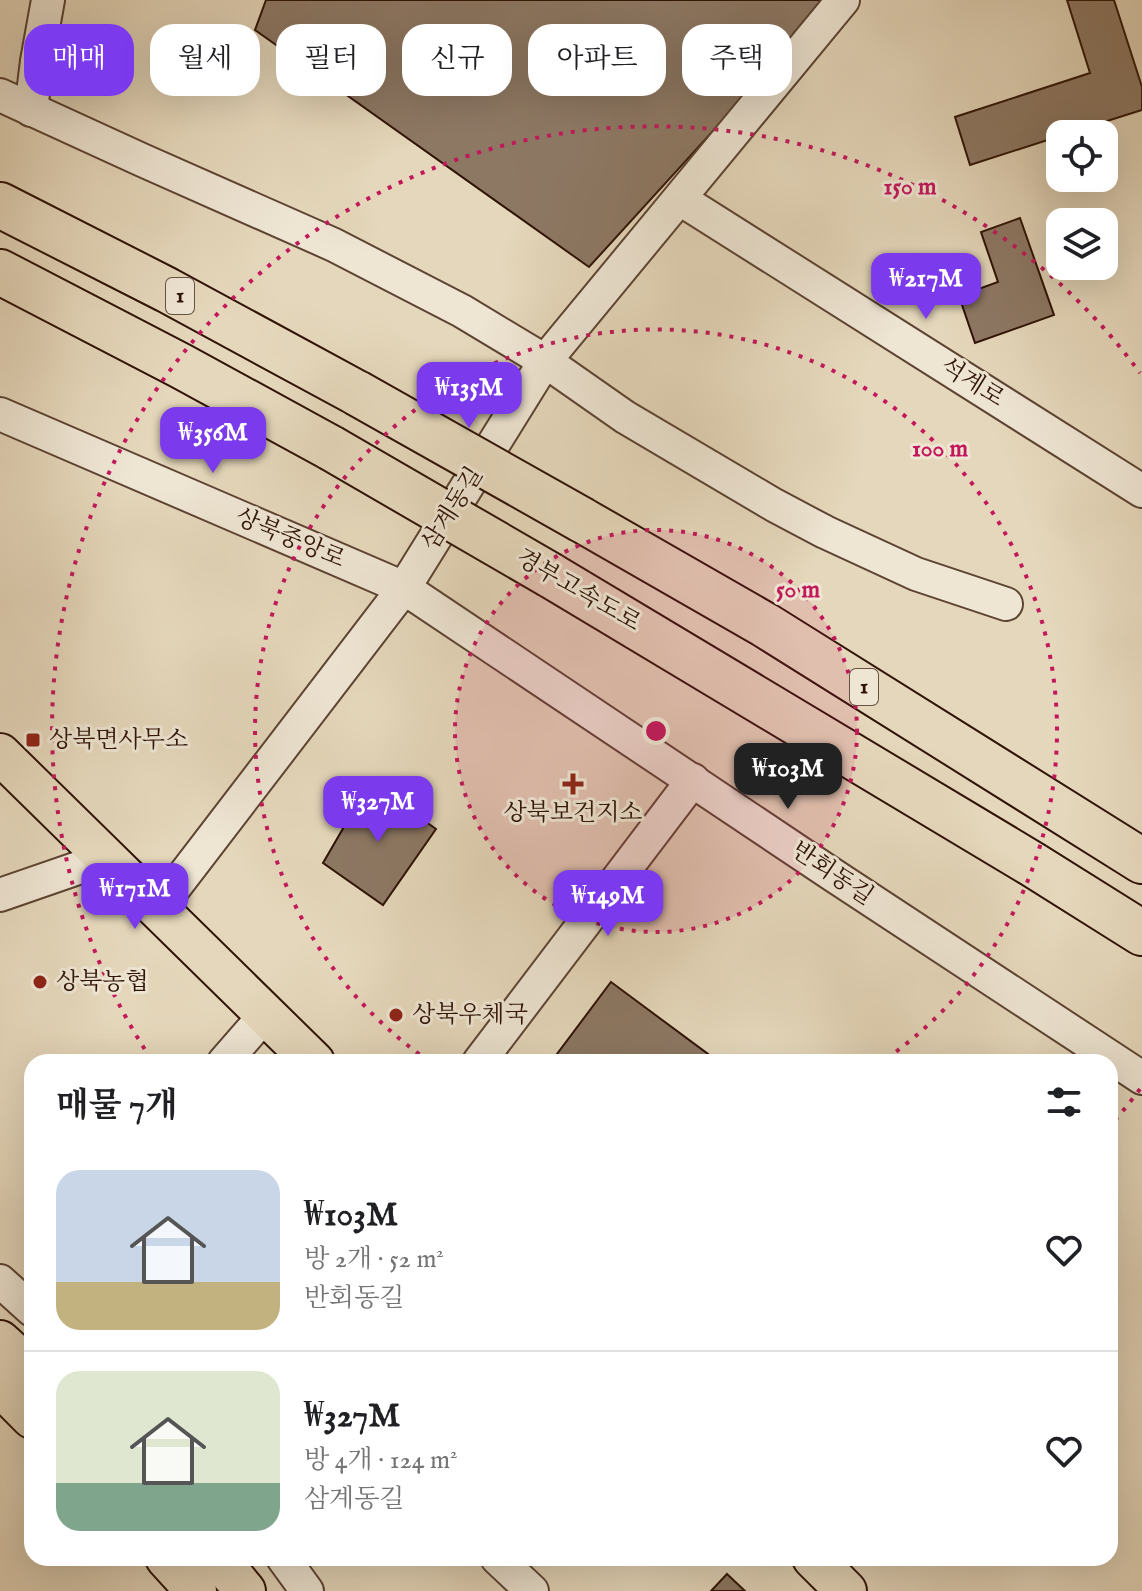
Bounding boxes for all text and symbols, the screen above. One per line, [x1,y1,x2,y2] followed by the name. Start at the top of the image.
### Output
[24,24,134,96] chip: 매매
[150,24,260,96] chip: 월세
[276,24,386,96] chip: 필터
[402,24,512,96] chip: 신규
[528,24,666,96] chip: 아파트
[682,24,792,96] chip: 주택
[1046,120,1118,280] map controls
[1046,120,1118,192] button: locate
[883,172,937,203] text: 150 m
[1046,208,1118,280] button: layers
[870,253,982,321] pin: ₩217M
[889,262,963,295] text: ₩217M
[166,278,194,314] road number: 1
[934,351,1010,415] street label: 석계로
[413,362,525,430] pin: ₩135M
[435,371,503,404] text: ₩135M
[157,407,269,475] pin: ₩356M
[178,416,248,449] text: ₩356M
[912,434,969,465] text: 100 m
[415,461,491,557] street label: 삼계동길
[231,502,349,576] street label: 상북중앙로
[510,543,646,639] street label: 경부고속도로
[776,575,821,606] text: 50 m
[850,669,878,705] road number: 1
[642,717,670,745] centre of rings
[49,725,188,756] place label: 상북면사무소
[24,731,42,749] marker: 상북면사무소
[732,743,844,811] pin: ₩103M
[752,752,824,785] text: ₩103M
[562,773,584,795] marker: 상북보건지소
[322,776,434,844] pin: ₩327M
[341,785,415,818] text: ₩327M
[503,798,643,829] place label: 상북보건지소
[785,835,879,913] street label: 반회동길
[79,863,191,931] pin: ₩171M
[552,870,664,938] pin: ₩149M
[99,872,171,905] text: ₩171M
[571,879,645,912] text: ₩149M
[56,967,149,998] place label: 상북농협
[31,973,49,991] marker: 상북농협
[412,1000,528,1031] place label: 상북우체국
[387,1006,405,1024] marker: 상북우체국
[1042,1080,1086,1124] icon: filters
[56,1085,178,1128] text: 매물 7개
[304,1194,398,1237] text: ₩103M
[120,1202,216,1298] icon: home
[1042,1228,1086,1272] icon: heart
[304,1243,444,1276] text: 방 2개 · 52 m²
[304,1282,404,1315] text: 반회동길
[304,1395,400,1438] text: ₩327M
[120,1403,216,1499] icon: home
[1042,1429,1086,1473] icon: heart
[304,1444,457,1477] text: 방 4개 · 124 m²
[304,1483,404,1516] text: 삼계동길

